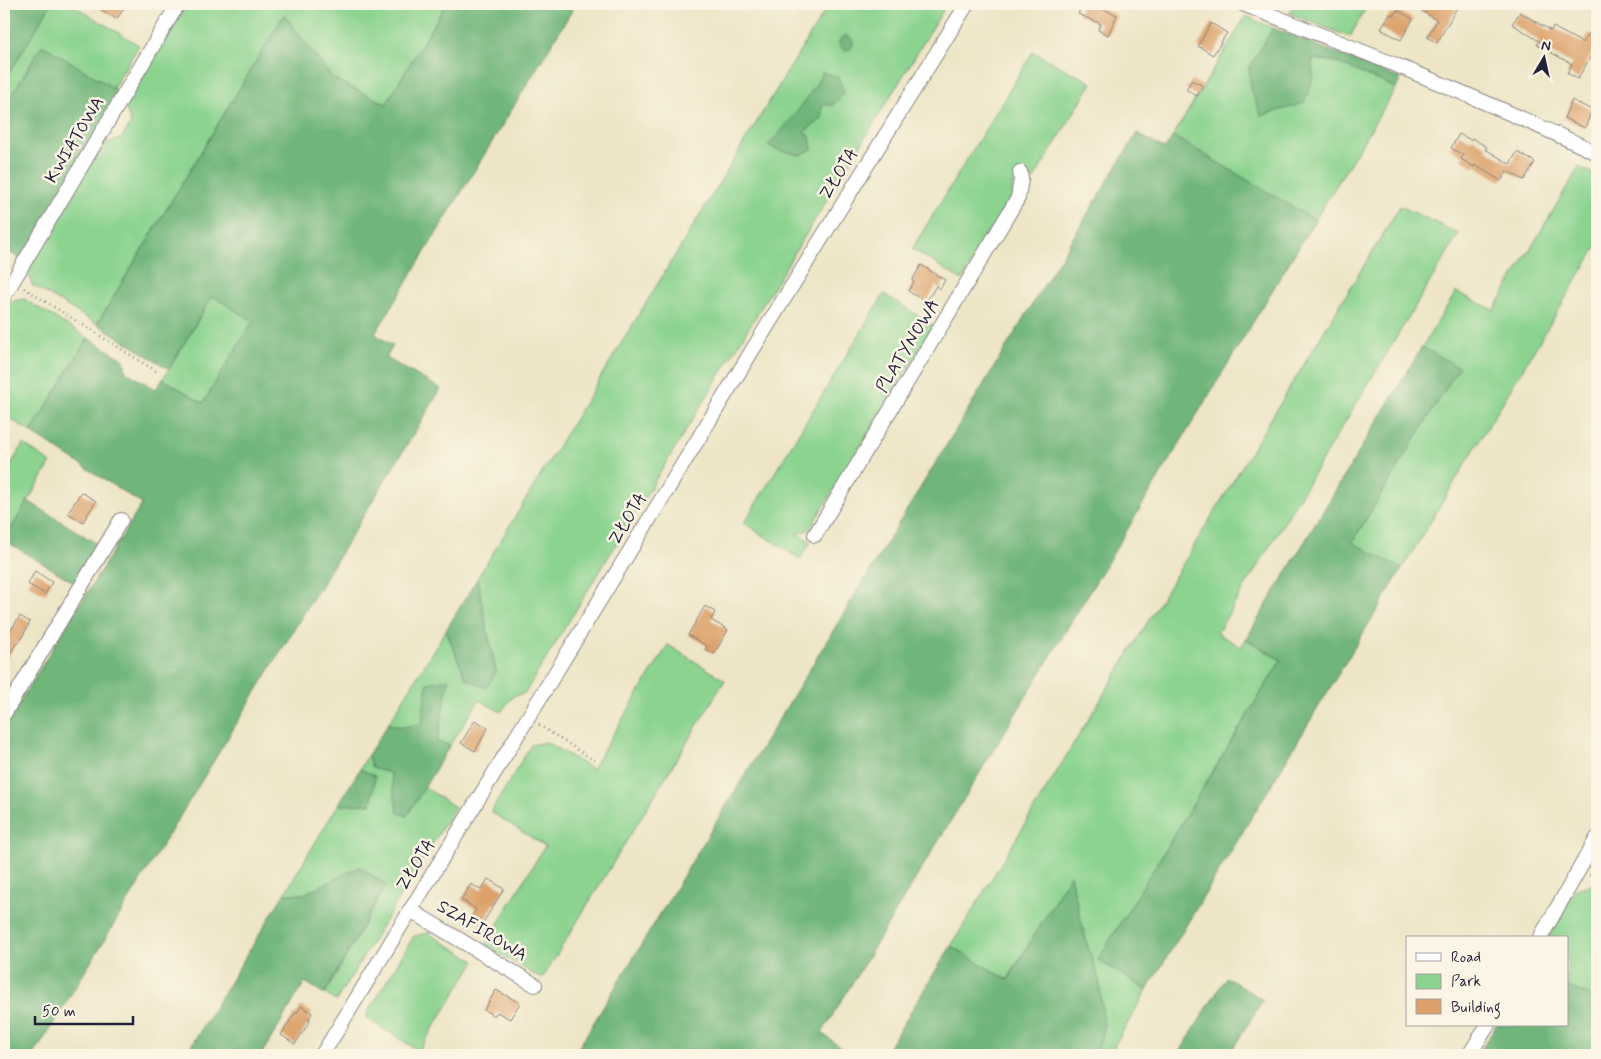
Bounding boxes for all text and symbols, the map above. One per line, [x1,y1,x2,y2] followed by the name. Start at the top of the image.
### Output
[1518,32,1568,82] north arrow
[1540,37,1552,56] text: N
[40,92,110,188] street label: KWIATOWA
[814,144,864,204] street label: ZŁOTA
[871,295,945,397] street label: PLATYNOWA
[603,488,653,550] street label: ZŁOTA
[391,835,441,895] street label: ZŁOTA
[432,895,532,967] street label: SZAFIROWA
[1406,936,1568,1026] legend
[1451,948,1481,968] text: Road
[1451,972,1481,992] text: Park
[35,994,132,1026] scale bar
[1451,998,1501,1019] text: Building
[42,1002,76,1022] text: 50 m

